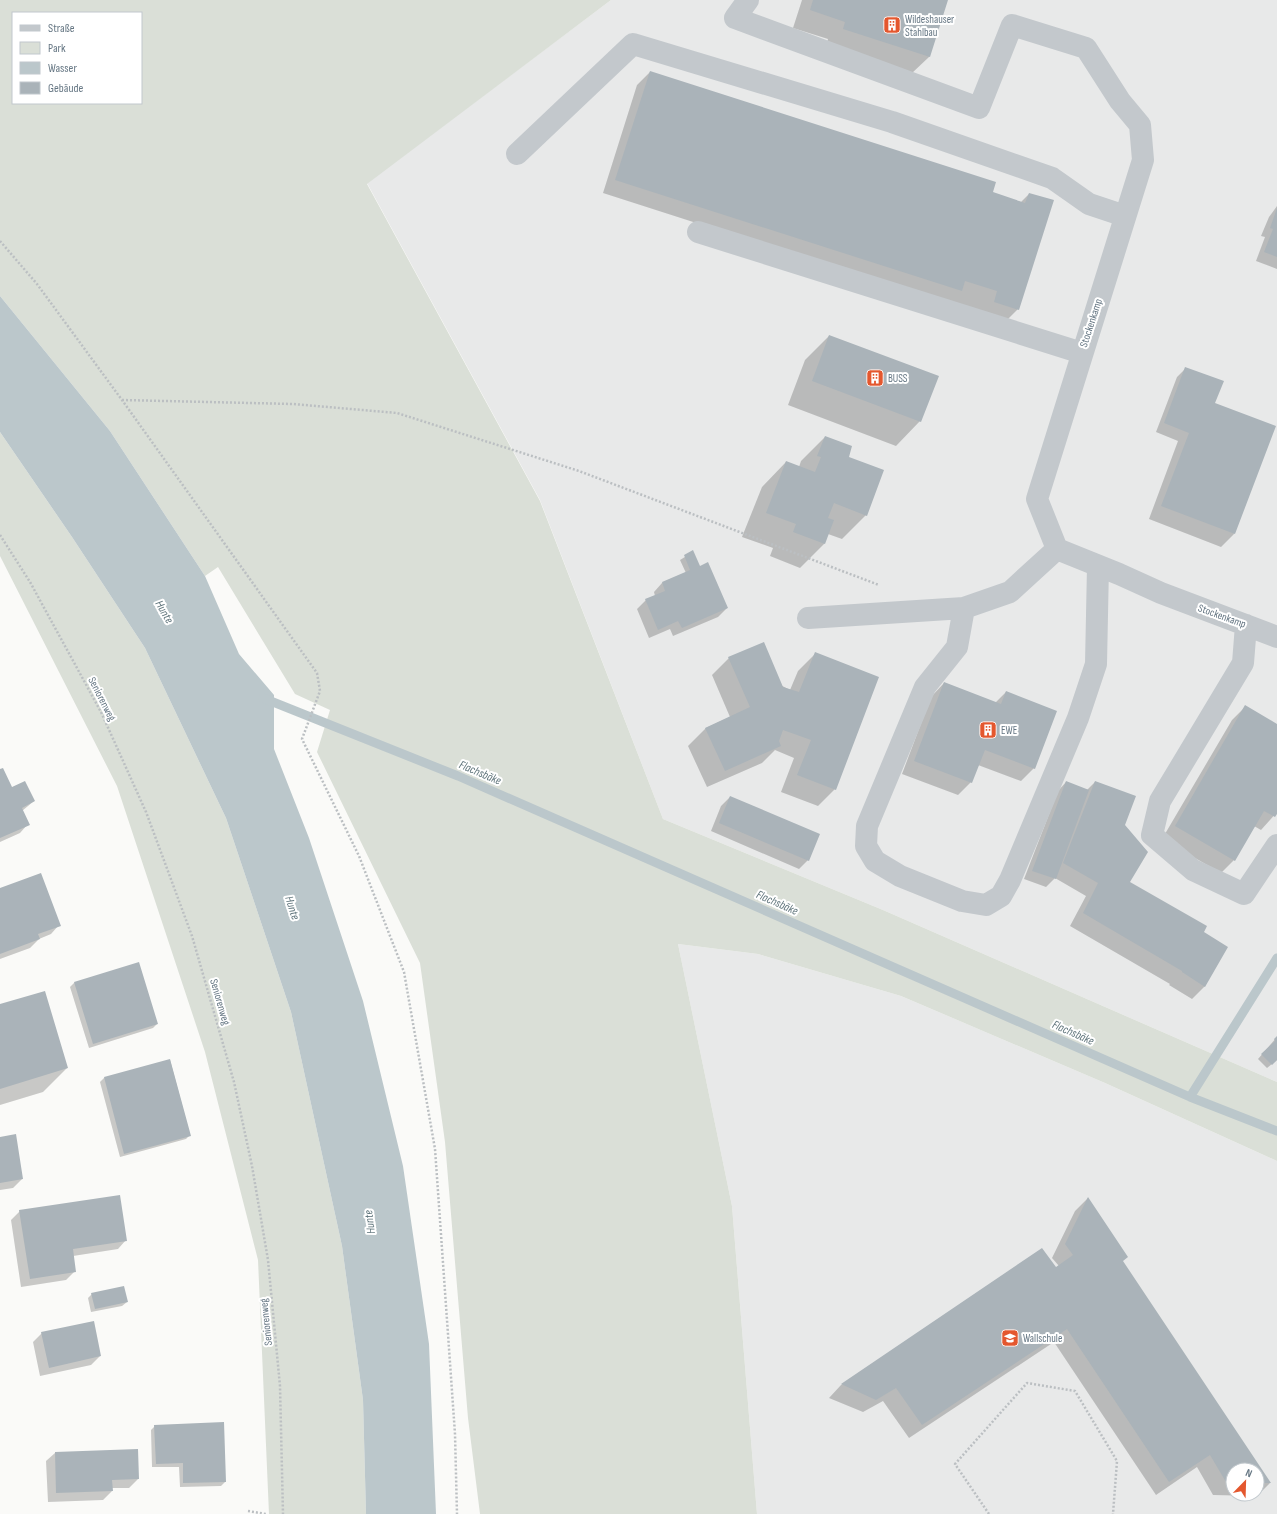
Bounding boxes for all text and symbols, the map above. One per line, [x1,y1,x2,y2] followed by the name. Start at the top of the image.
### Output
[12,12,142,104] legend
[905,13,954,39] place label: Wildeshauser Stahlbau
[882,15,902,35] building icon: Wildeshauser Stahlbau
[48,21,75,36] text: Straße
[48,41,66,56] text: Park
[48,61,77,76] text: Wasser
[48,81,83,96] text: Gebäude
[1077,297,1105,349] street label: Stockenkamp
[865,368,885,388] building icon: BUSS
[888,372,908,385] place label: BUSS
[151,598,177,626] water label: Hunte
[1196,601,1248,631] street label: Stockenkamp
[85,675,119,724] street label: Seniorenweg
[978,720,998,740] building icon: EWE
[1001,724,1017,737] place label: EWE
[457,757,504,789] water label: Flachsbäke
[754,887,801,919] water label: Flachsbäke
[281,894,303,922] water label: Hunte
[207,977,233,1027] street label: Seniorenweg
[1050,1017,1097,1049] water label: Flachsbäke
[361,1209,379,1235] water label: Hunte
[257,1297,275,1346] street label: Seniorenweg
[1000,1328,1020,1348] school or university icon: Wallschule
[1023,1332,1062,1345] place label: Wallschule
[1225,1462,1265,1502] north arrow
[1243,1466,1254,1480] text: N

